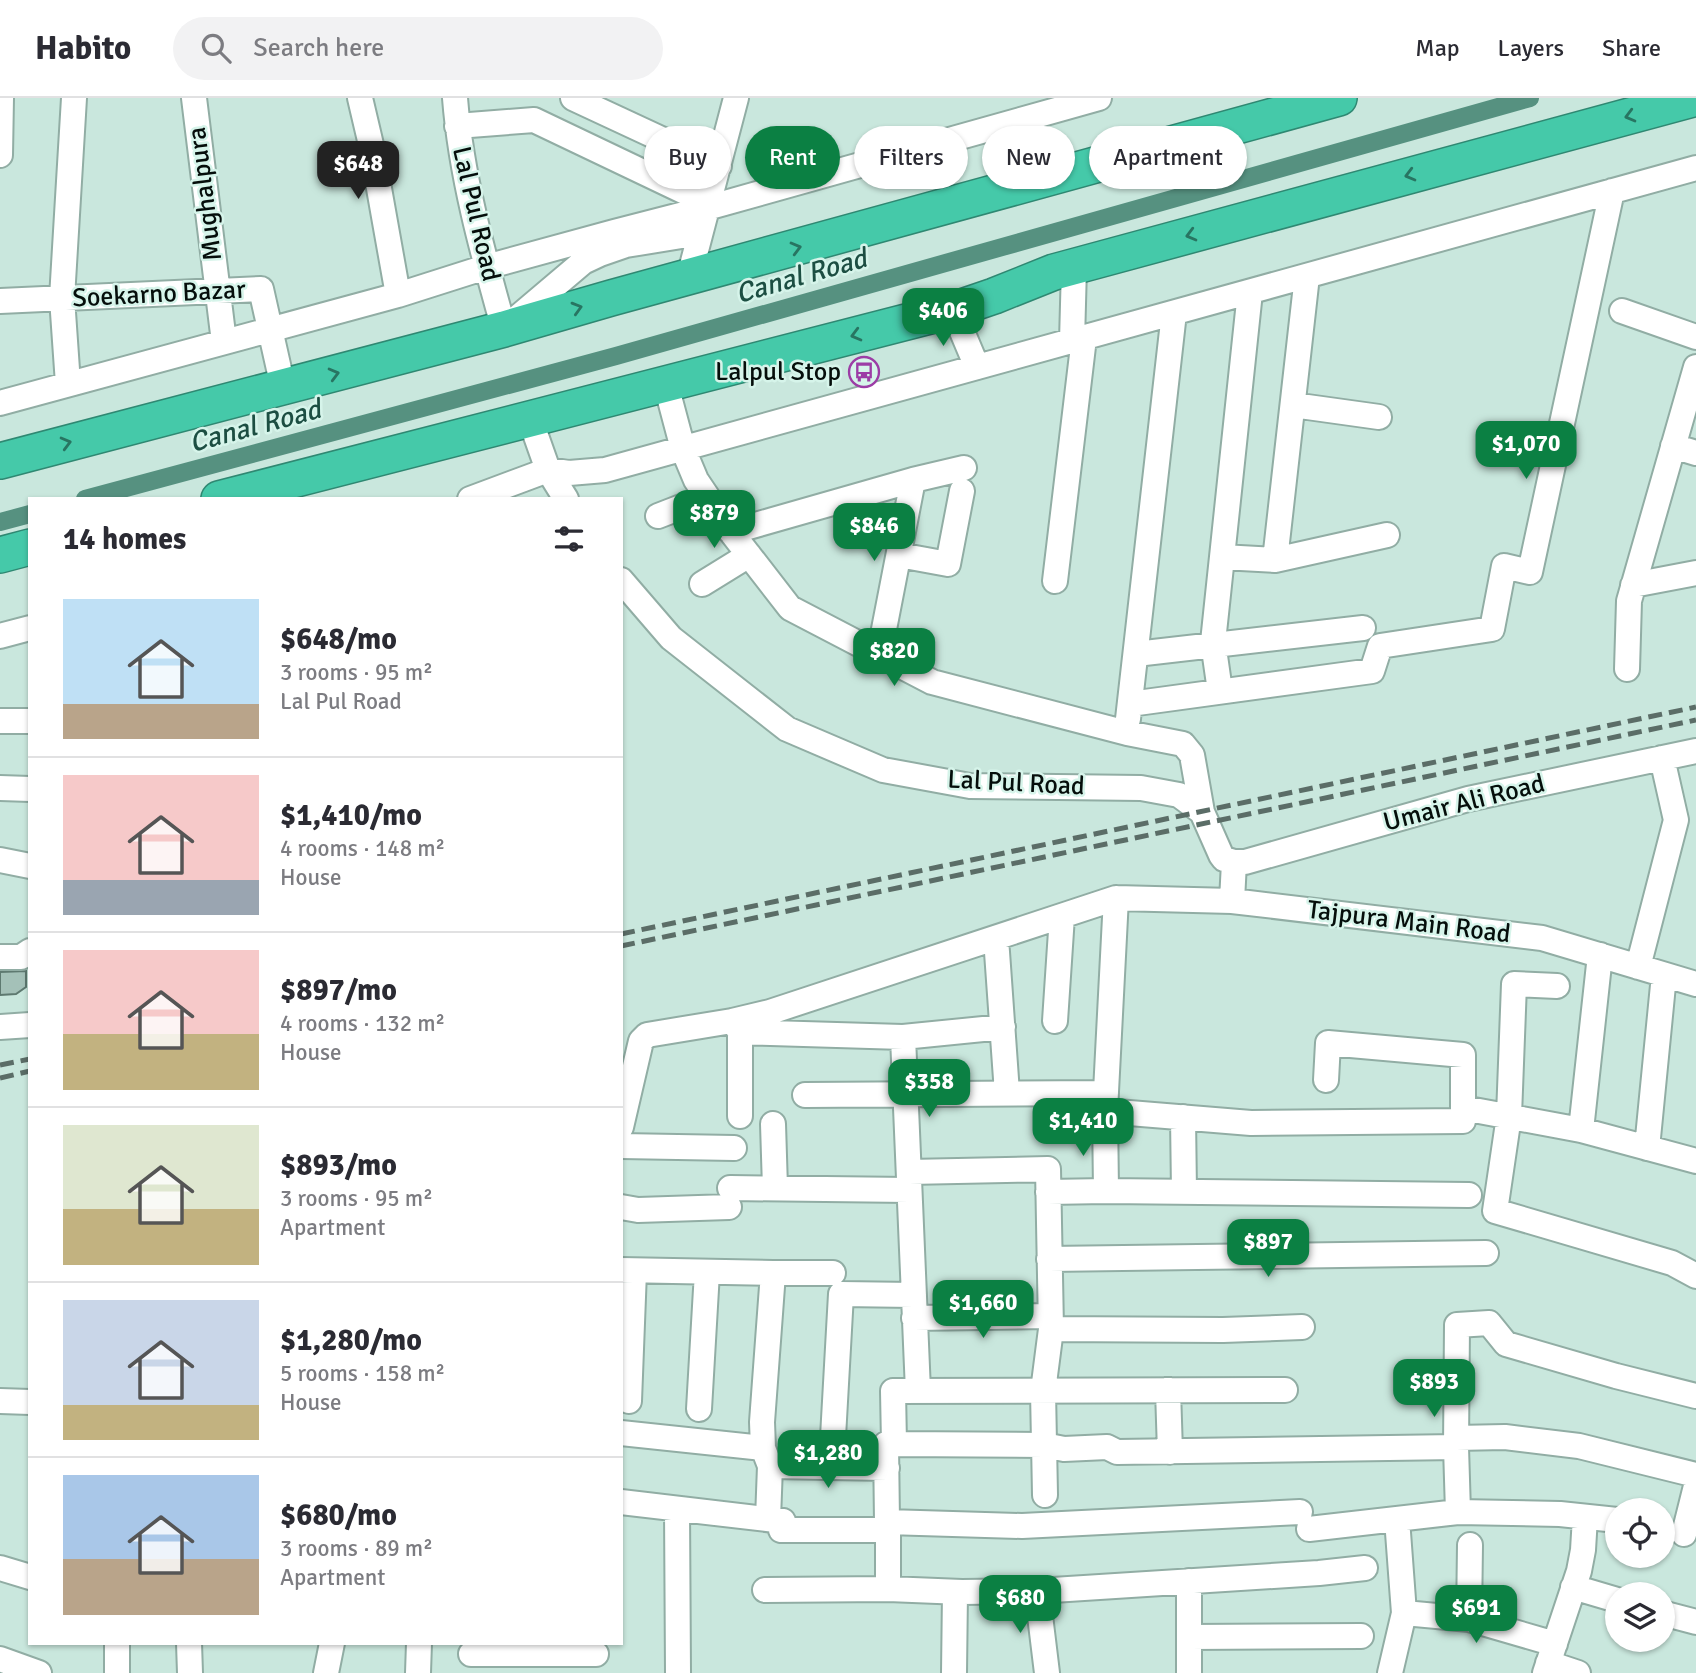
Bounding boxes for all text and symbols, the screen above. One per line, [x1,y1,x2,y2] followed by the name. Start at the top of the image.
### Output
[173,17,663,80] search box
[35,28,131,69] text: Habito
[197,29,235,67] icon: search
[253,32,384,64] text: Search here
[1415,33,1460,63] text: Map
[1498,33,1564,63] text: Layers
[1602,33,1661,63] text: Share
[1624,108,1636,122] one-way arrow
[181,125,229,263] street label: Mughalpura
[644,126,731,189] chip: Buy
[745,126,840,189] chip: Rent
[854,126,968,189] chip: Filters
[982,126,1075,189] chip: New
[1089,126,1247,189] chip: Apartment
[317,141,399,201] pin: $648
[445,143,507,285] street label: Lal Pul Road
[333,149,383,178] text: $648
[1405,167,1417,182] one-way arrow
[1185,227,1197,241] one-way arrow
[732,240,873,311] water label: Canal Road
[790,241,802,256] one-way arrow
[72,273,247,315] street label: Soekarno Bazar
[902,288,984,348] pin: $406
[918,296,968,325] text: $406
[571,302,583,316] one-way arrow
[850,327,862,341] one-way arrow
[847,355,881,389] bus stop icon: Lalpul Stop
[715,356,841,388] place label: Lalpul Stop
[327,367,339,382] one-way arrow
[186,391,328,460] water label: Canal Road
[1469,422,1583,481] pin: $1,070
[1492,429,1560,458] text: $1,070
[60,437,72,451] one-way arrow
[673,490,755,550] pin: $879
[689,498,739,527] text: $879
[833,504,915,563] pin: $846
[849,511,899,540] text: $846
[550,520,588,558] icon: filters
[63,521,186,558] text: 14 homes
[280,621,397,658] text: $648/mo
[119,627,203,711] icon: home
[853,628,935,688] pin: $820
[869,636,919,665] text: $820
[280,658,433,687] text: 3 rooms · 95 m²
[280,687,402,716] text: Lal Pul Road
[947,763,1085,803] street label: Lal Pul Road
[1380,767,1548,839] street label: Umair Ali Road
[280,797,422,834] text: $1,410/mo
[119,803,203,887] icon: home
[280,834,445,863] text: 4 rooms · 148 m²
[280,863,342,892] text: House
[1306,894,1512,950] street label: Tajpura Main Road
[280,972,397,1009] text: $897/mo
[119,978,203,1062] icon: home
[280,1009,445,1038] text: 4 rooms · 132 m²
[280,1038,342,1067] text: House
[888,1060,970,1119] pin: $358
[904,1067,954,1096] text: $358
[1026,1098,1140,1158] pin: $1,410
[1049,1106,1117,1135] text: $1,410
[280,1147,397,1184] text: $893/mo
[119,1153,203,1237] icon: home
[280,1184,433,1213] text: 3 rooms · 95 m²
[280,1213,385,1242] text: Apartment
[1227,1220,1309,1279] pin: $897
[1243,1227,1293,1256] text: $897
[926,1280,1040,1340] pin: $1,660
[949,1288,1017,1317] text: $1,660
[280,1322,422,1359] text: $1,280/mo
[119,1328,203,1412] icon: home
[280,1359,445,1388] text: 5 rooms · 158 m²
[1393,1360,1475,1419] pin: $893
[1409,1367,1459,1396] text: $893
[280,1388,342,1417] text: House
[771,1430,885,1490] pin: $1,280
[794,1438,862,1467] text: $1,280
[280,1497,397,1534] text: $680/mo
[1605,1498,1675,1652] map controls
[1605,1498,1675,1568] button: locate
[119,1503,203,1587] icon: home
[280,1534,433,1563] text: 3 rooms · 89 m²
[280,1563,385,1592] text: Apartment
[979,1576,1061,1635] pin: $680
[1605,1582,1675,1652] button: layers
[995,1583,1045,1612] text: $680
[1435,1586,1517,1645] pin: $691
[1451,1593,1501,1622] text: $691

